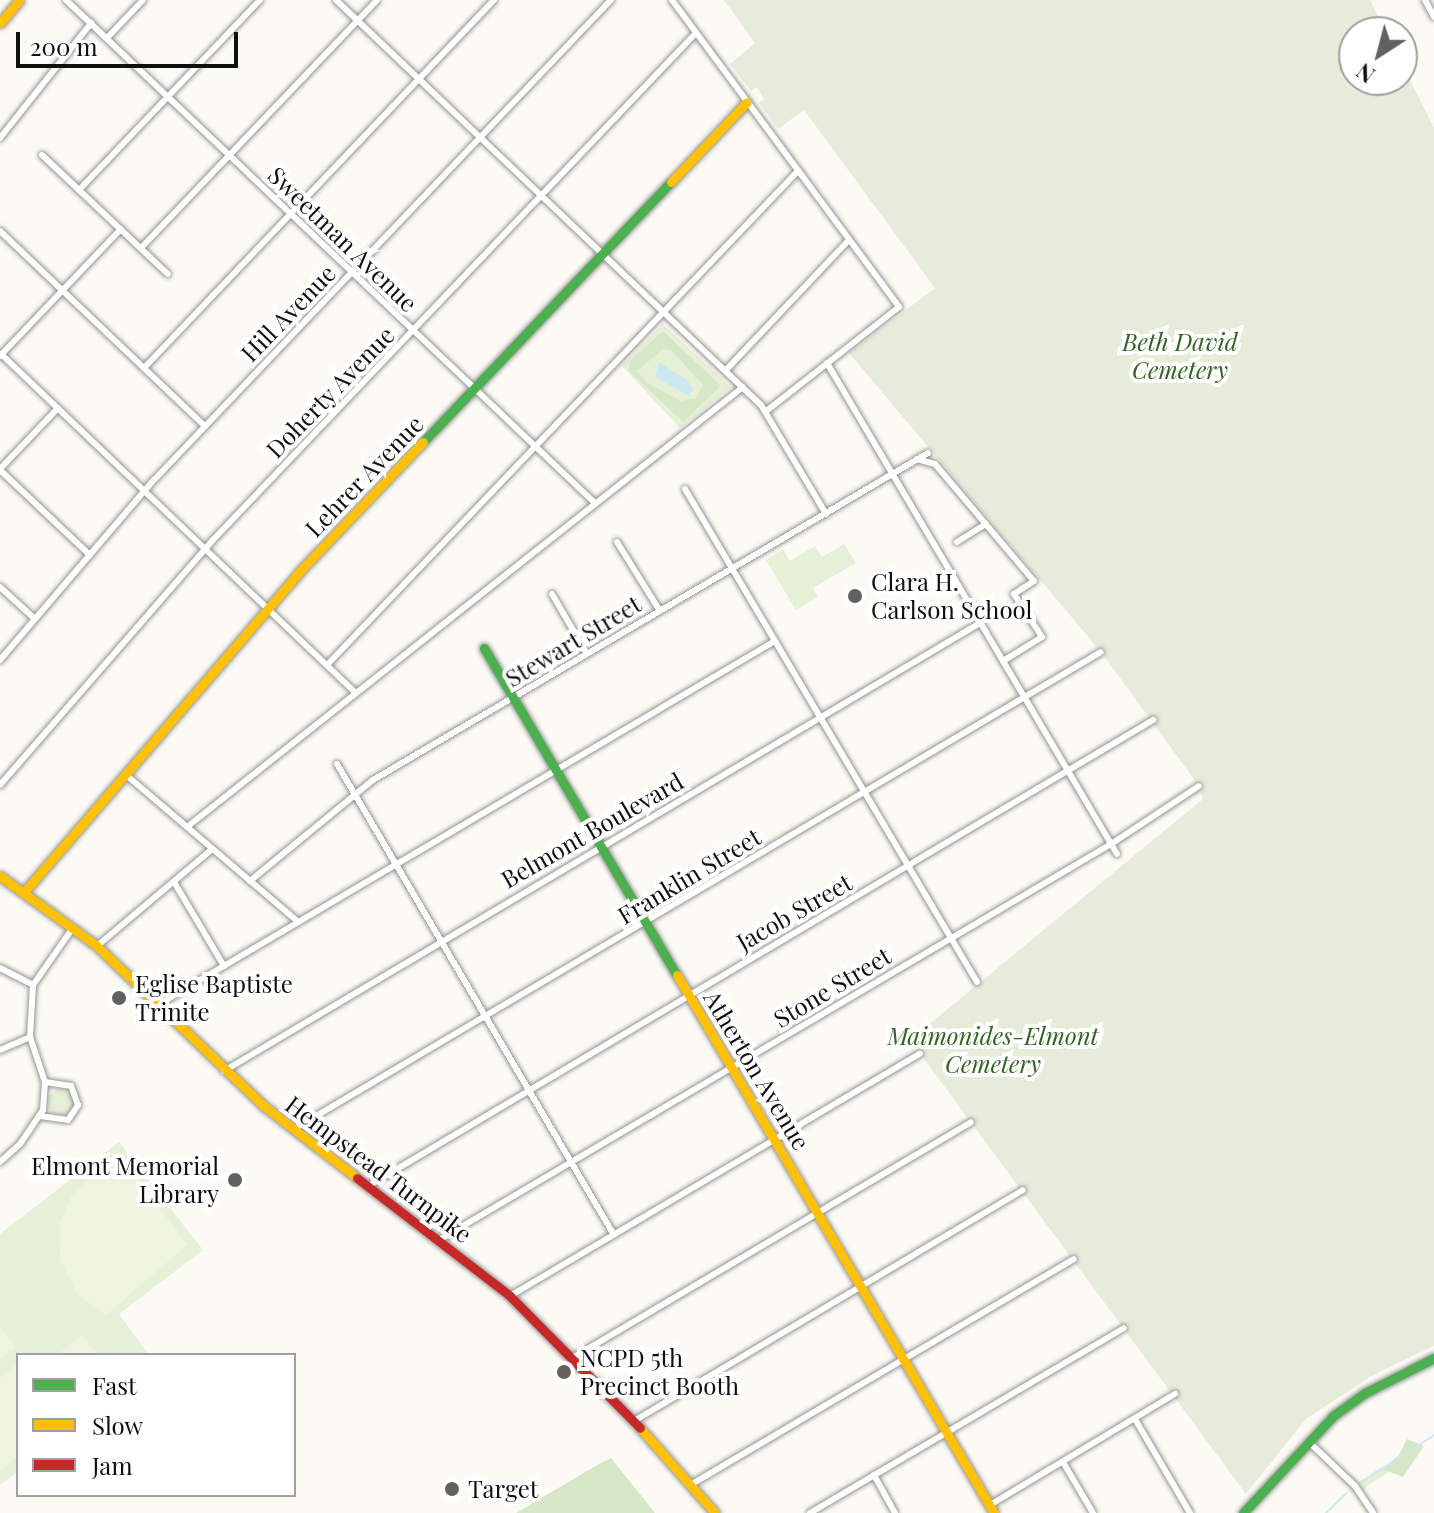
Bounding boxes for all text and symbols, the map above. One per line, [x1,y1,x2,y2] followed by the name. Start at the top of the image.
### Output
[20,16,242,66] scale bar
[1338,16,1418,96] north arrow
[30,30,98,62] text: 200 m
[1350,57,1380,91] text: N
[262,160,424,318] street label: Sweetman Avenue
[235,258,341,368] street label: Hill Avenue
[260,320,400,464] street label: Doherty Avenue
[1122,328,1238,384] park label: Beth David Cemetery
[299,409,429,543] street label: Lehrer Avenue
[871,568,1032,624] place label: Clara H. Carlson School
[846,587,864,605] marker: Clara H. Carlson School
[500,589,646,693] street label: Stewart Street
[496,766,688,894] street label: Belmont Boulevard
[612,822,766,930] street label: Franklin Street
[731,868,857,956] street label: Jacob Street
[768,941,896,1033] street label: Stone Street
[135,970,293,1026] place label: Eglise Baptiste Trinite
[698,985,816,1155] street label: Atherton Avenue
[110,989,128,1007] marker: Eglise Baptiste Trinite
[887,1022,1099,1078] park label: Maimonides-Elmont Cemetery
[280,1089,478,1249] street label: Hempstead Turnpike
[31,1152,219,1208] place label: Elmont Memorial Library
[226,1171,244,1189] marker: Elmont Memorial Library
[580,1344,739,1400] place label: NCPD 5th Precinct Booth
[16,1353,296,1497] legend
[555,1363,573,1381] marker: NCPD 5th Precinct Booth
[92,1369,137,1401] text: Fast
[92,1409,143,1441] text: Slow
[92,1449,133,1481] text: Jam
[468,1475,538,1503] place label: Target
[443,1480,461,1498] marker: Target

